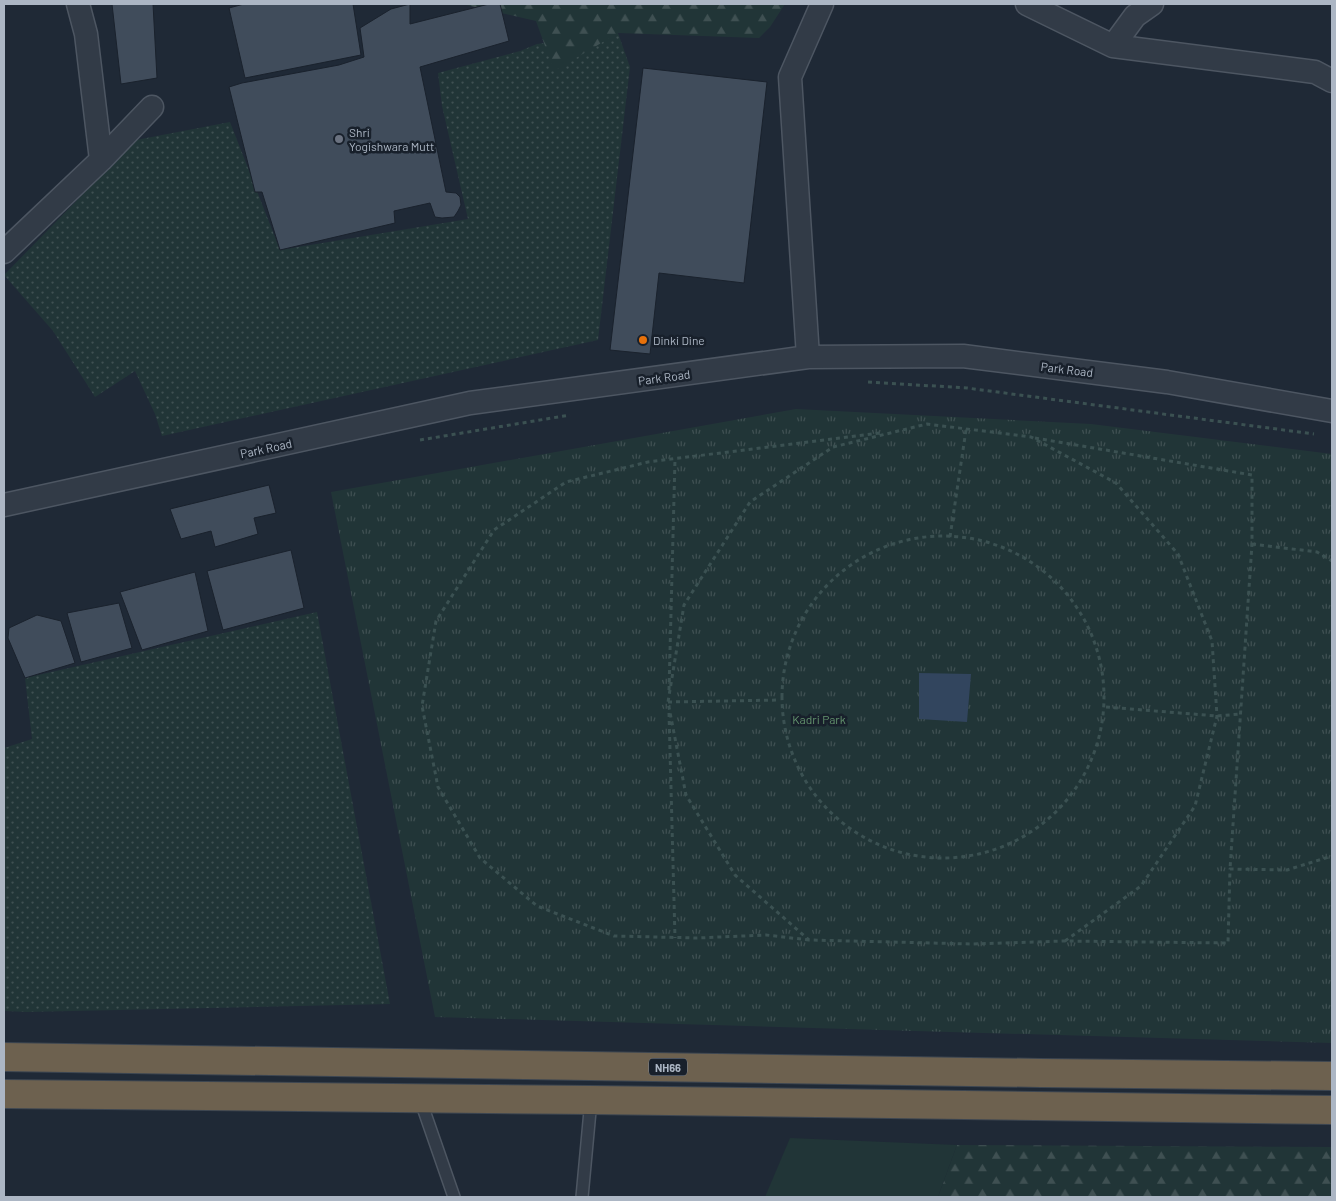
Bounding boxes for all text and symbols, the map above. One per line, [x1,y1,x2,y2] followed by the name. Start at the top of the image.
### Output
[349,125,435,153] place label: Shri Yogishwara Mutt
[333,133,345,145] marker: Shri Yogishwara Mutt
[653,333,705,347] place label: Dinki Dine
[637,334,649,346] marker: Dinki Dine
[1040,359,1094,379] street label: Park Road
[637,366,691,388] street label: Park Road
[239,436,293,460] street label: Park Road
[792,712,846,726] park label: Kadri Park
[649,1058,687,1076] road number: NH66

